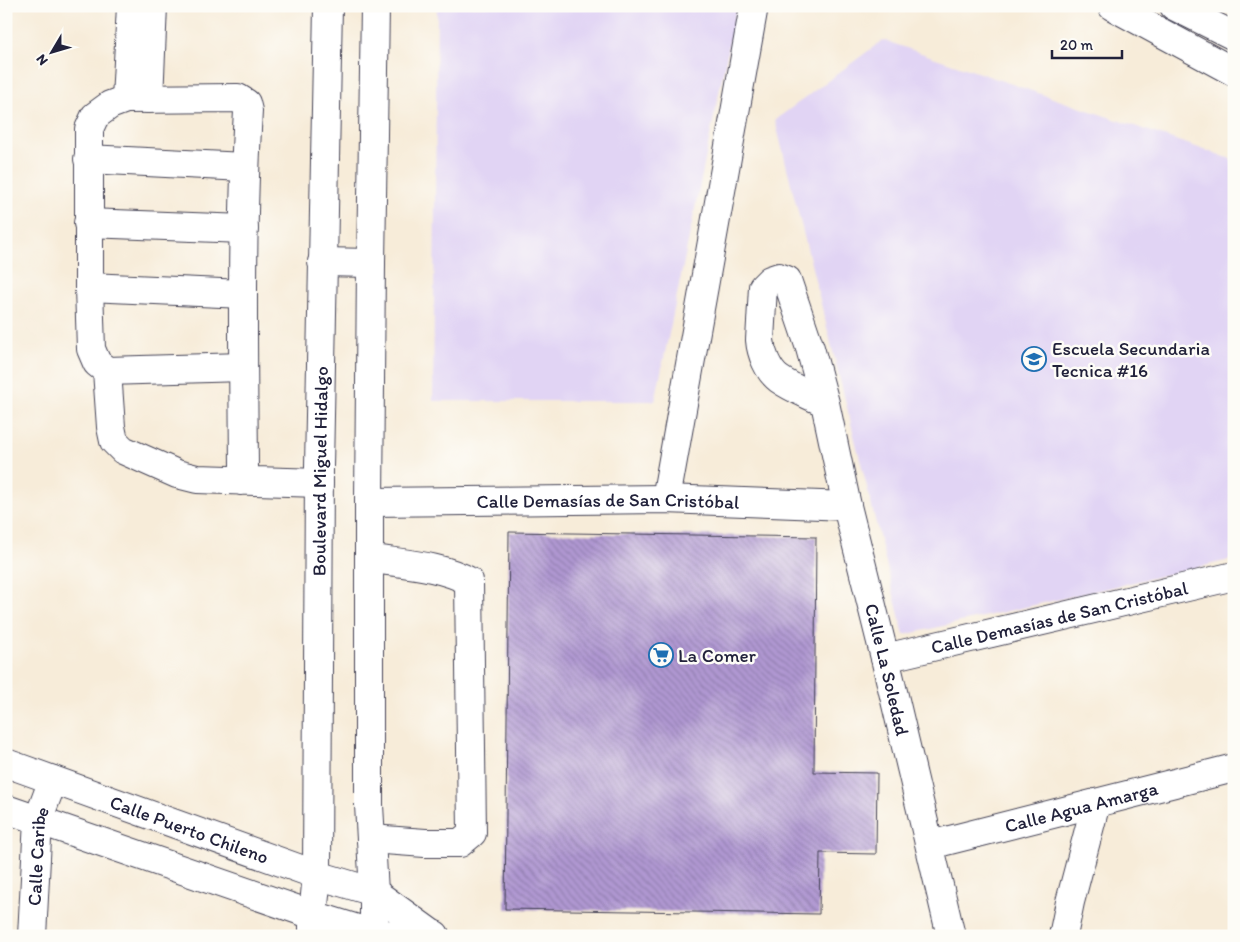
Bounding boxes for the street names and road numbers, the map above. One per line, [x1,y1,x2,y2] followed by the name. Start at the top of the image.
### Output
[307,366,332,576] street label: Boulevard Miguel Hidalgo
[476,487,741,513] street label: Calle Demasías de San Cristóbal
[929,576,1191,658] street label: Calle Demasías de San Cristóbal
[860,601,915,739] street label: Calle La Soledad
[1002,776,1160,837] street label: Calle Agua Amarga
[107,790,272,868] street label: Calle Puerto Chileno
[22,803,54,906] street label: Calle Caribe

